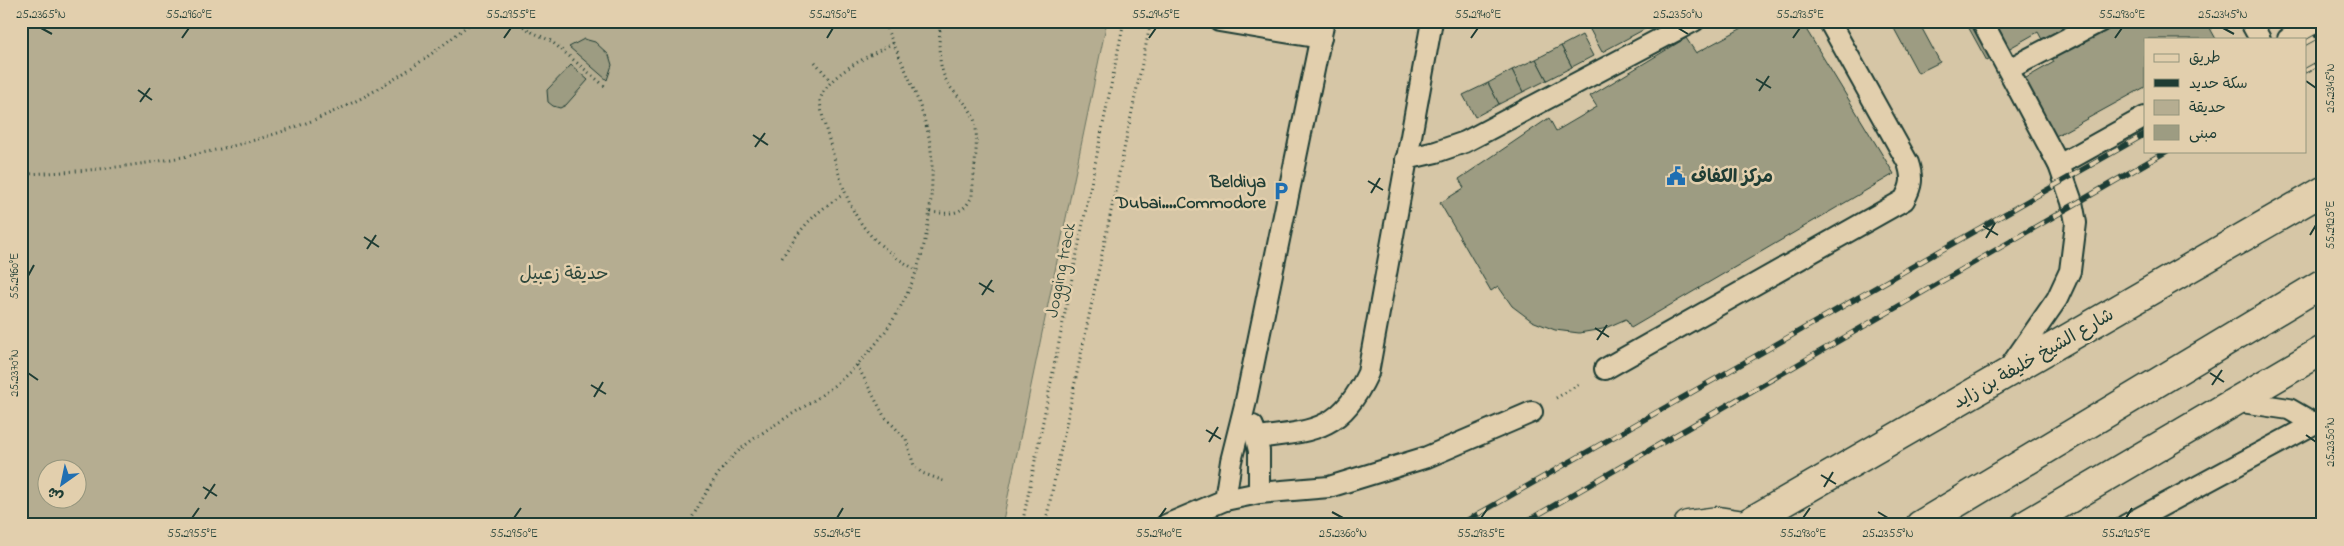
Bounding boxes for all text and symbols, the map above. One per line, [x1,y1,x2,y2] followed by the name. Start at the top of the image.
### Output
[16,6,66,24] text: 25.2365°N
[166,6,212,24] text: 55.2960°E
[486,6,536,24] text: 55.2955°E
[809,6,857,24] text: 55.2950°E
[1132,6,1180,24] text: 55.2945°E
[1455,6,1501,24] text: 55.2940°E
[1653,6,1703,24] text: 25.2350°N
[1776,6,1824,24] text: 55.2935°E
[2099,6,2145,24] text: 55.2930°E
[2198,6,2248,24] text: 25.2345°N
[2144,38,2306,152] legend
[2189,47,2221,69] text: طريق
[2322,63,2340,113] text: 25.2345°N
[2189,73,2248,95] text: سكة حديد
[2189,97,2226,119] text: حديقة
[2189,123,2217,145] text: مبنى
[1665,165,1687,187] public building icon: مركز الكفاف
[1691,165,1773,191] place label: مركز الكفاف
[1115,170,1267,217] place label: Beldiya Dubai....Commodore
[1270,180,1292,202] parking icon: Beldiya Dubai....Commodore
[2322,200,2340,250] text: 55.2925°E
[1040,221,1085,320] street label: Jogging track
[6,253,24,299] text: 55.2960°E
[519,262,609,288] park label: حديقة زعبيل
[1949,303,2119,417] street label: شارع الشيخ خليفة بن زايد
[6,349,24,397] text: 25.2370°N
[2322,417,2340,467] text: 25.2350°N
[38,458,88,508] north arrow
[44,481,68,507] text: ش
[167,525,217,543] text: 55.2955°E
[490,525,538,543] text: 55.2950°E
[813,525,861,543] text: 55.2945°E
[1136,525,1182,543] text: 55.2940°E
[1319,525,1367,543] text: 25.2360°N
[1457,525,1505,543] text: 55.2935°E
[1780,525,1826,543] text: 55.2930°E
[1862,525,1914,543] text: 25.2355°N
[2101,525,2151,543] text: 55.2925°E

